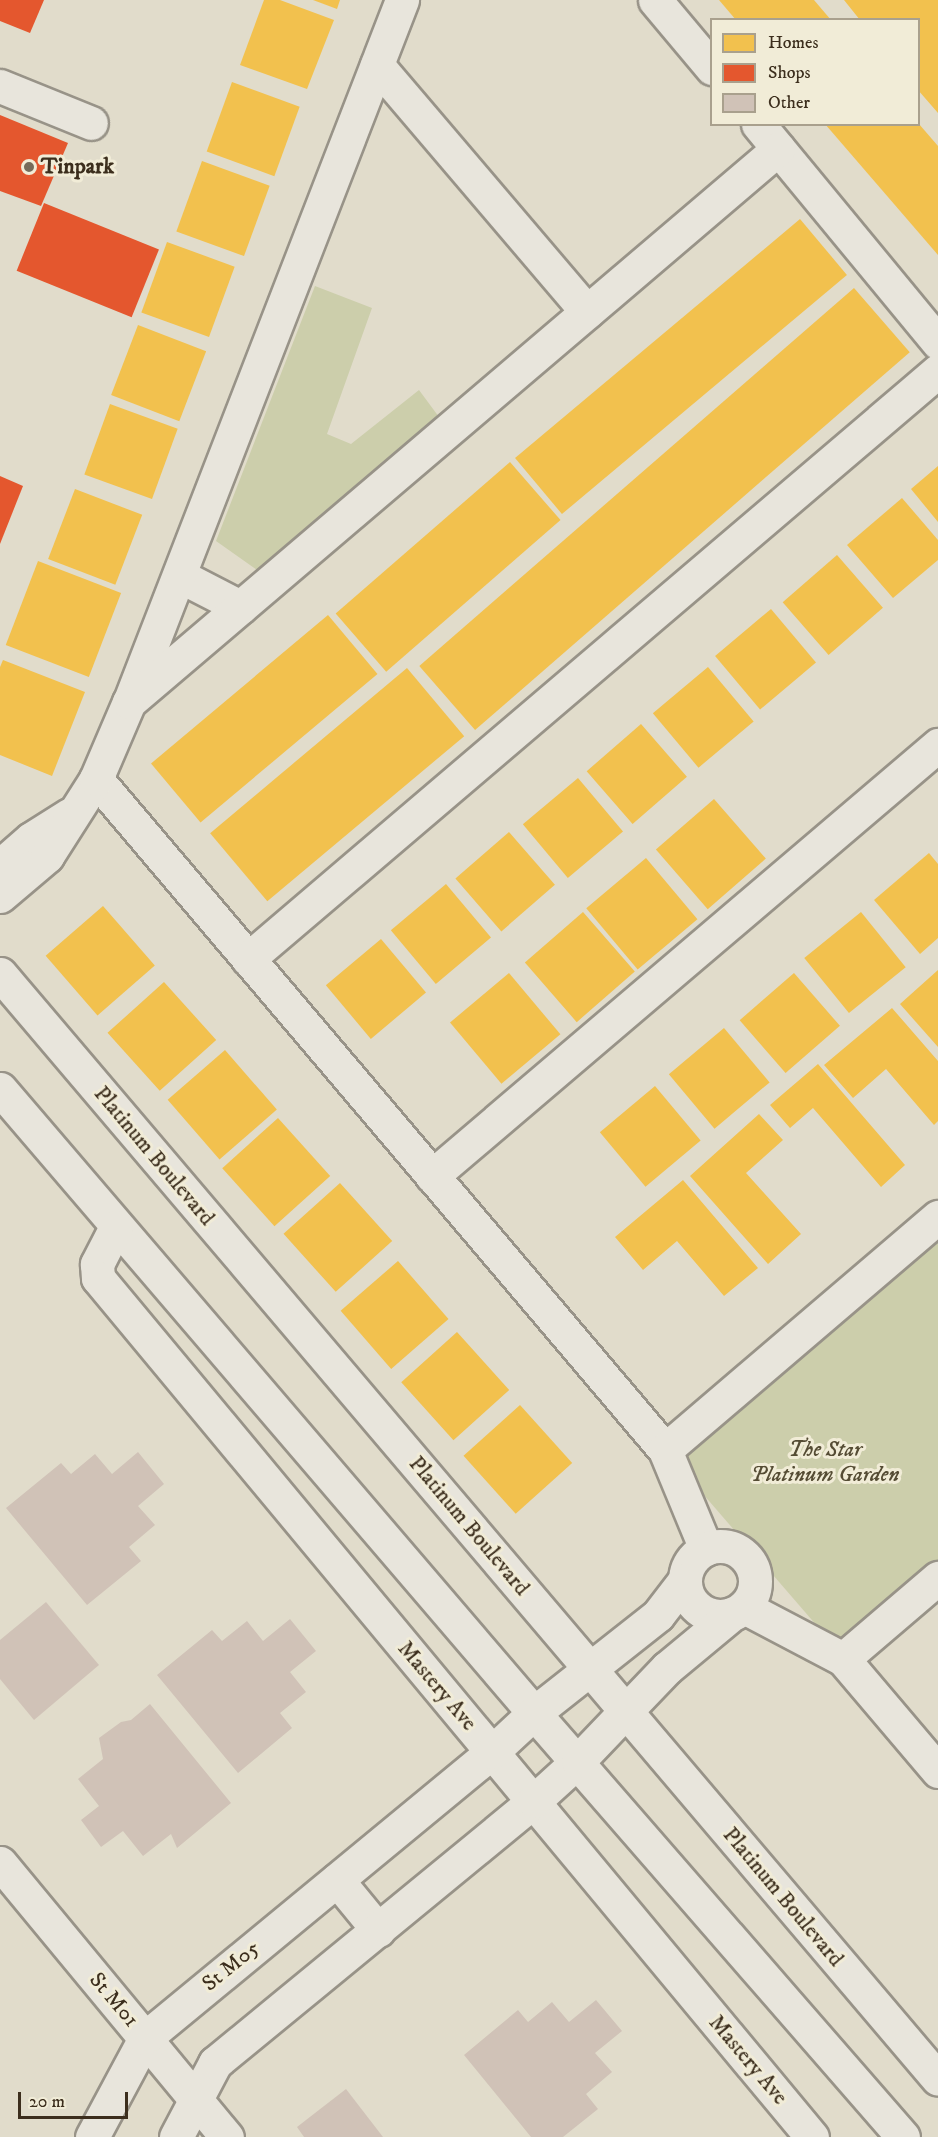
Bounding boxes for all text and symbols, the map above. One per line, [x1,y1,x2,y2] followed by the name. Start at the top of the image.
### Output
[710,18,920,126] legend
[768,32,819,54] text: Homes
[768,62,811,84] text: Shops
[768,92,810,114] text: Other
[41,154,114,180] place label: Tinpark
[22,160,36,174] marker: Tinpark
[88,1081,220,1231] street label: Platinum Boulevard
[751,1436,899,1488] park label: The Star Platinum Garden
[403,1451,535,1601] street label: Platinum Boulevard
[392,1636,482,1736] street label: Mastery Ave
[717,1822,849,1972] street label: Platinum Boulevard
[197,1935,265,1997] street label: St M05
[84,1967,144,2033] street label: St M01
[703,2010,793,2110] street label: Mastery Ave
[21,2080,130,2118] scale bar
[29,2091,65,2113] text: 20 m

